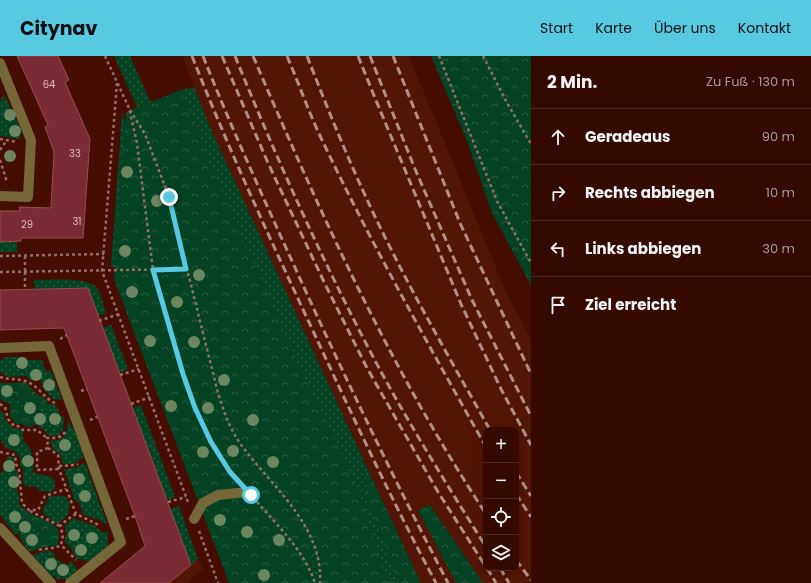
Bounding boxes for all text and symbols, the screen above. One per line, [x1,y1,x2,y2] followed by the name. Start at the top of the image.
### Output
[20,15,97,42] text: Citynav
[540,18,573,38] text: Start
[595,18,632,38] text: Karte
[654,18,716,38] text: Über uns
[738,18,791,38] text: Kontakt
[547,70,597,94] text: 2 Min.
[706,72,795,91] text: Zu Fuß · 130 m
[43,77,55,92] house number: 64
[547,126,569,148] icon: ahead
[585,126,670,147] text: Geradeaus
[762,127,795,146] text: 90 m
[69,146,81,161] house number: 33
[547,182,569,204] icon: right
[585,182,715,203] text: Rechts abbiegen
[766,183,795,202] text: 10 m
[160,188,178,206] route end
[72,214,82,229] house number: 31
[21,217,33,232] house number: 29
[547,238,569,260] icon: left
[585,238,701,259] text: Links abbiegen
[762,239,795,258] text: 30 m
[547,294,569,316] icon: arrive
[585,294,676,315] text: Ziel erreicht
[483,427,519,571] map controls
[483,427,519,463] button: +
[483,463,519,499] button: −
[242,486,260,504] route start
[483,499,519,535] button: locate
[483,535,519,571] button: layers

